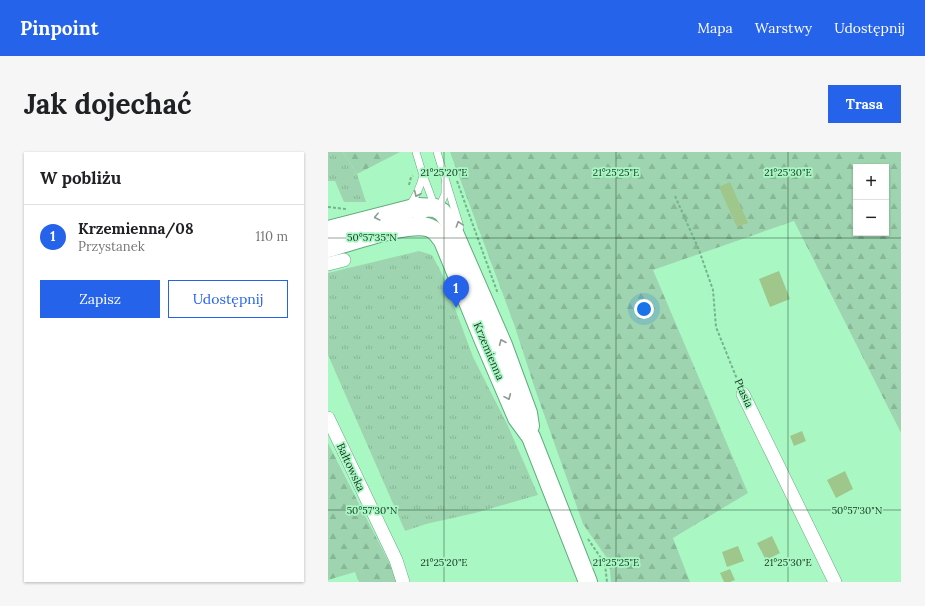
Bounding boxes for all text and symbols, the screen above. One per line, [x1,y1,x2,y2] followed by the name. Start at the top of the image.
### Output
[20,16,99,40] text: Pinpoint
[697,19,733,37] text: Mapa
[755,19,812,37] text: Warstwy
[834,19,905,37] text: Udostępnij
[828,85,901,123] button: Trasa
[24,86,192,122] text: Jak dojechać
[853,164,889,236] map controls
[853,164,889,200] button: +
[420,166,468,179] text: 21°25'20"E
[593,166,639,179] text: 21°25'25"E
[764,166,812,179] text: 21°25'30"E
[40,167,121,189] text: W pobliżu
[414,190,422,197] one-way arrow
[853,200,889,236] button: −
[374,213,380,221] one-way arrow
[78,219,193,238] text: Krzemienna/08
[455,221,464,228] one-way arrow
[50,228,56,245] text: 1
[255,228,288,245] text: 110 m
[347,231,397,244] text: 50°57'35"N
[78,238,145,255] text: Przystanek
[443,275,469,308] pin: 1
[40,280,160,318] button: Zapisz
[168,280,288,318] button: Udostępnij
[634,299,654,319] your location
[471,320,508,382] street label: Krzemienna
[498,338,506,345] one-way arrow
[731,376,757,410] street label: Ptasia
[503,393,511,401] one-way arrow
[334,441,368,494] street label: Bałtowska
[347,504,398,517] text: 50°57'30"N
[832,504,883,517] text: 50°57'30"N
[420,556,468,569] text: 21°25'20"E
[593,556,639,569] text: 21°25'25"E
[764,556,812,569] text: 21°25'30"E

